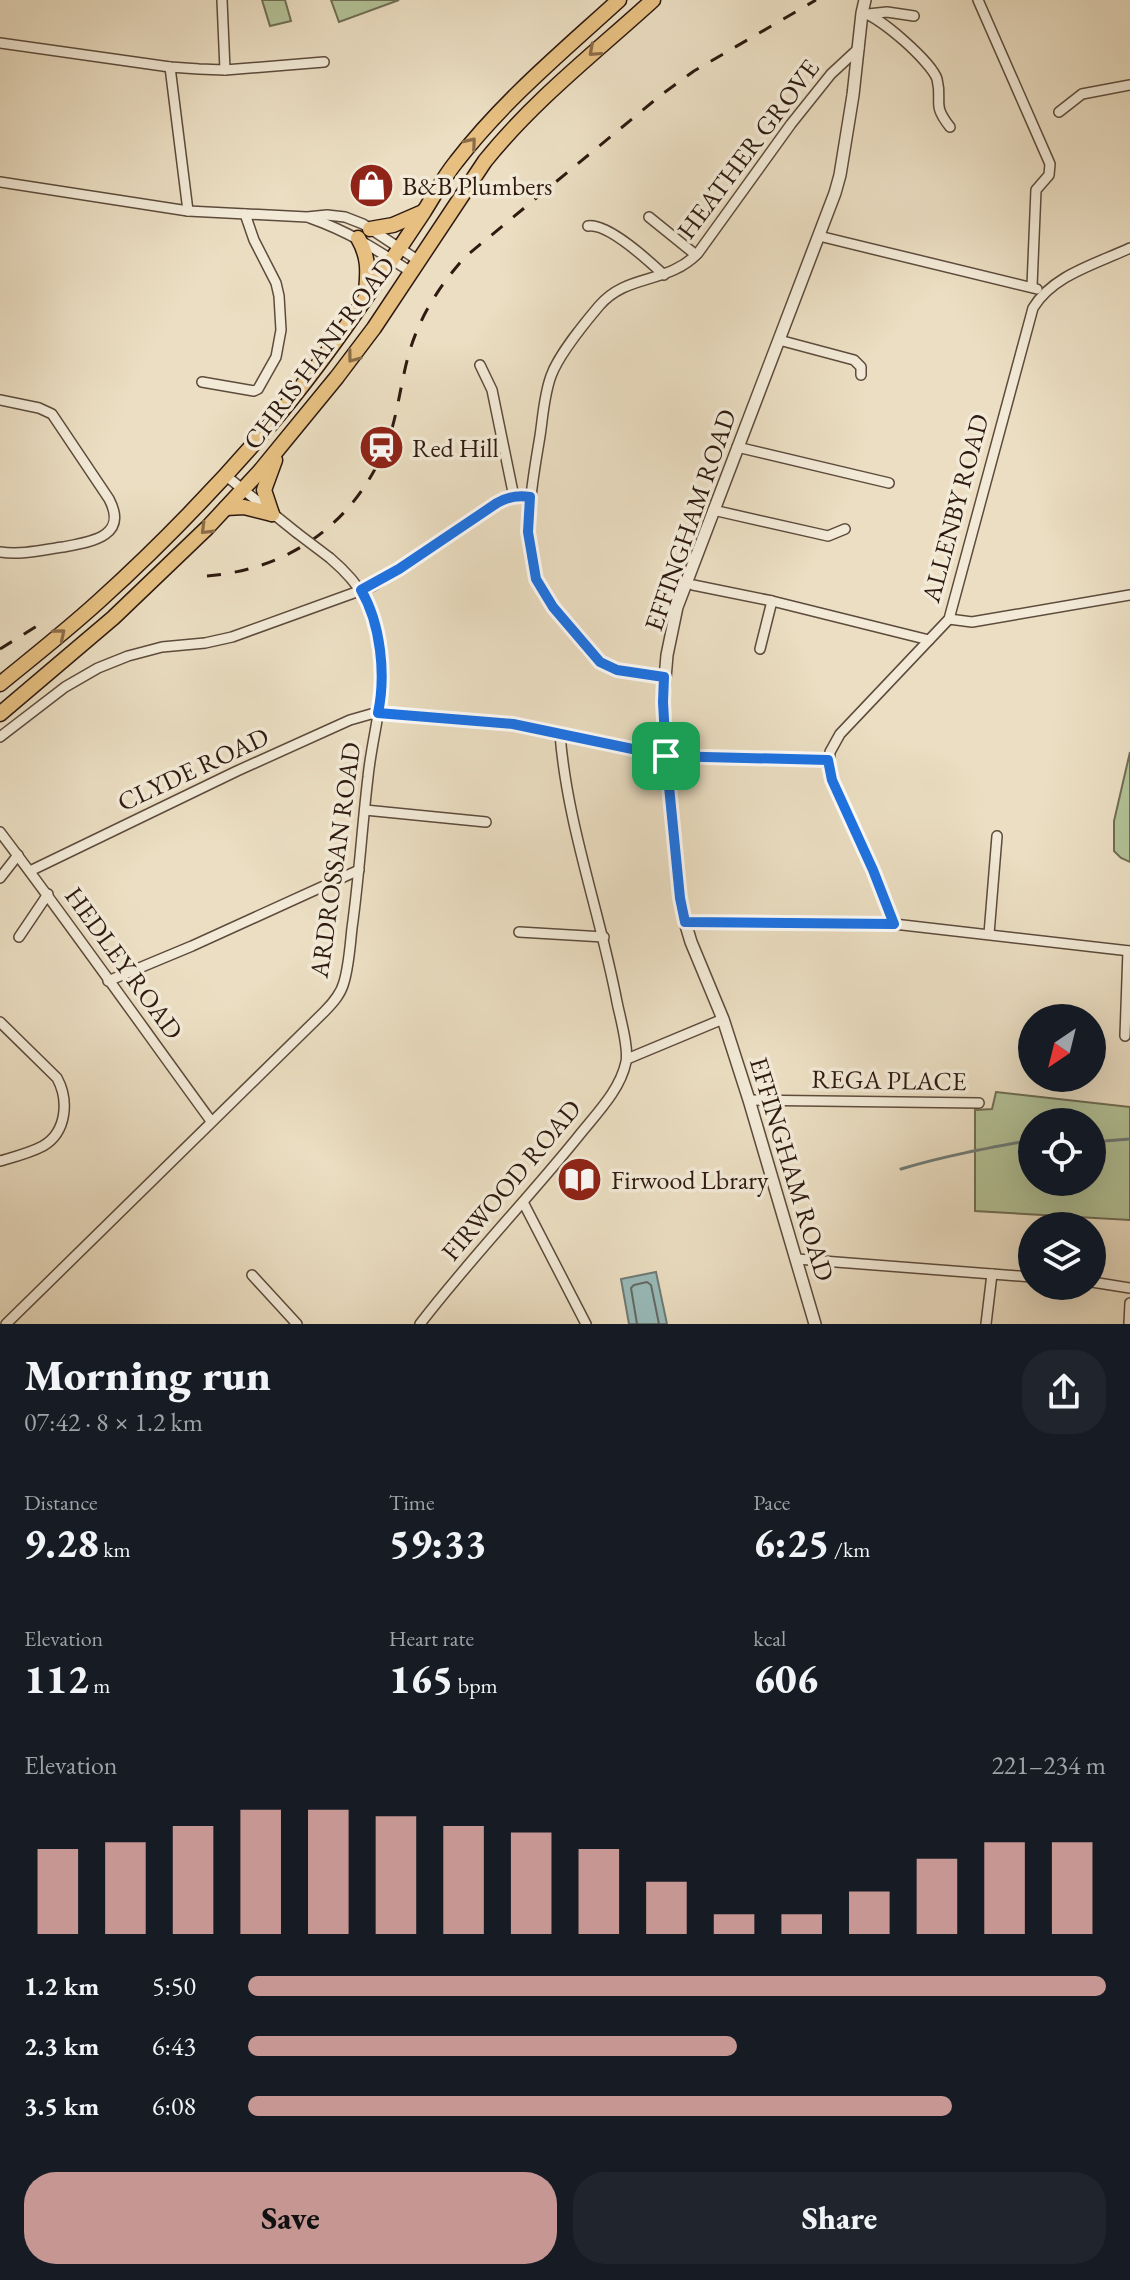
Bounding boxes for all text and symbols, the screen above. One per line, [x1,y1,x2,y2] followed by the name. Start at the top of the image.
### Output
[589,42,604,56] one-way arrow
[669,52,827,246] street label: HEATHER GROVE
[461,138,476,153] one-way arrow
[347,162,395,210] shop icon: B&B Plumbers
[402,169,553,203] place label: B&B Plumbers
[235,250,403,456] street label: CHRIS HANI ROAD
[348,348,363,363] one-way arrow
[636,405,744,635] street label: EFFINGHAM ROAD
[913,410,996,607] street label: ALLENBY ROAD
[357,424,405,472] station icon: Red Hill
[412,431,499,465] place label: Red Hill
[201,520,215,534] one-way arrow
[51,629,65,644] one-way arrow
[112,719,274,819] street label: CLYDE ROAD
[632,722,700,790] pin
[644,734,688,778] icon: arrive
[301,740,368,981] street label: ARDROSSAN ROAD
[57,880,191,1046] street label: HEDLEY ROAD
[1018,1004,1106,1092] north arrow
[1018,1004,1106,1300] map controls
[742,1053,842,1285] street label: EFFINGHAM ROAD
[811,1062,967,1098] street label: REGA PLACE
[434,1092,588,1268] street label: FIRWOOD ROAD
[1018,1108,1106,1196] button: locate
[556,1156,604,1204] library icon: Firwood Lbrary
[611,1163,769,1197] place label: Firwood Lbrary
[1018,1212,1106,1300] button: layers
[24,1346,271,1403] text: Morning run
[1022,1350,1106,1434] button: share
[24,1405,203,1439] text: 07:42 · 8 × 1.2 km
[24,1488,97,1517] text: Distance
[389,1488,434,1517] text: Time
[753,1488,790,1517] text: Pace
[24,1517,99,1569] text: 9.28
[389,1517,487,1569] text: 59:33
[753,1517,830,1569] text: 6:25
[99,1535,131,1564] text: km
[830,1535,870,1564] text: /km
[24,1624,103,1653] text: Elevation
[389,1624,474,1653] text: Heart rate
[753,1624,786,1653] text: kcal
[24,1653,89,1705] text: 112
[389,1653,453,1705] text: 165
[753,1653,818,1705] text: 606
[89,1671,110,1700] text: m
[453,1671,498,1700] text: bpm
[24,1748,118,1782] text: Elevation
[991,1748,1106,1782] text: 221–234 m
[24,1969,99,2003] text: 1.2 km
[152,1969,196,2003] text: 5:50
[24,2029,99,2063] text: 2.3 km
[152,2029,196,2063] text: 6:43
[24,2089,99,2123] text: 3.5 km
[152,2089,196,2123] text: 6:08
[24,2172,557,2264] button: Save
[573,2172,1106,2264] button: Share

